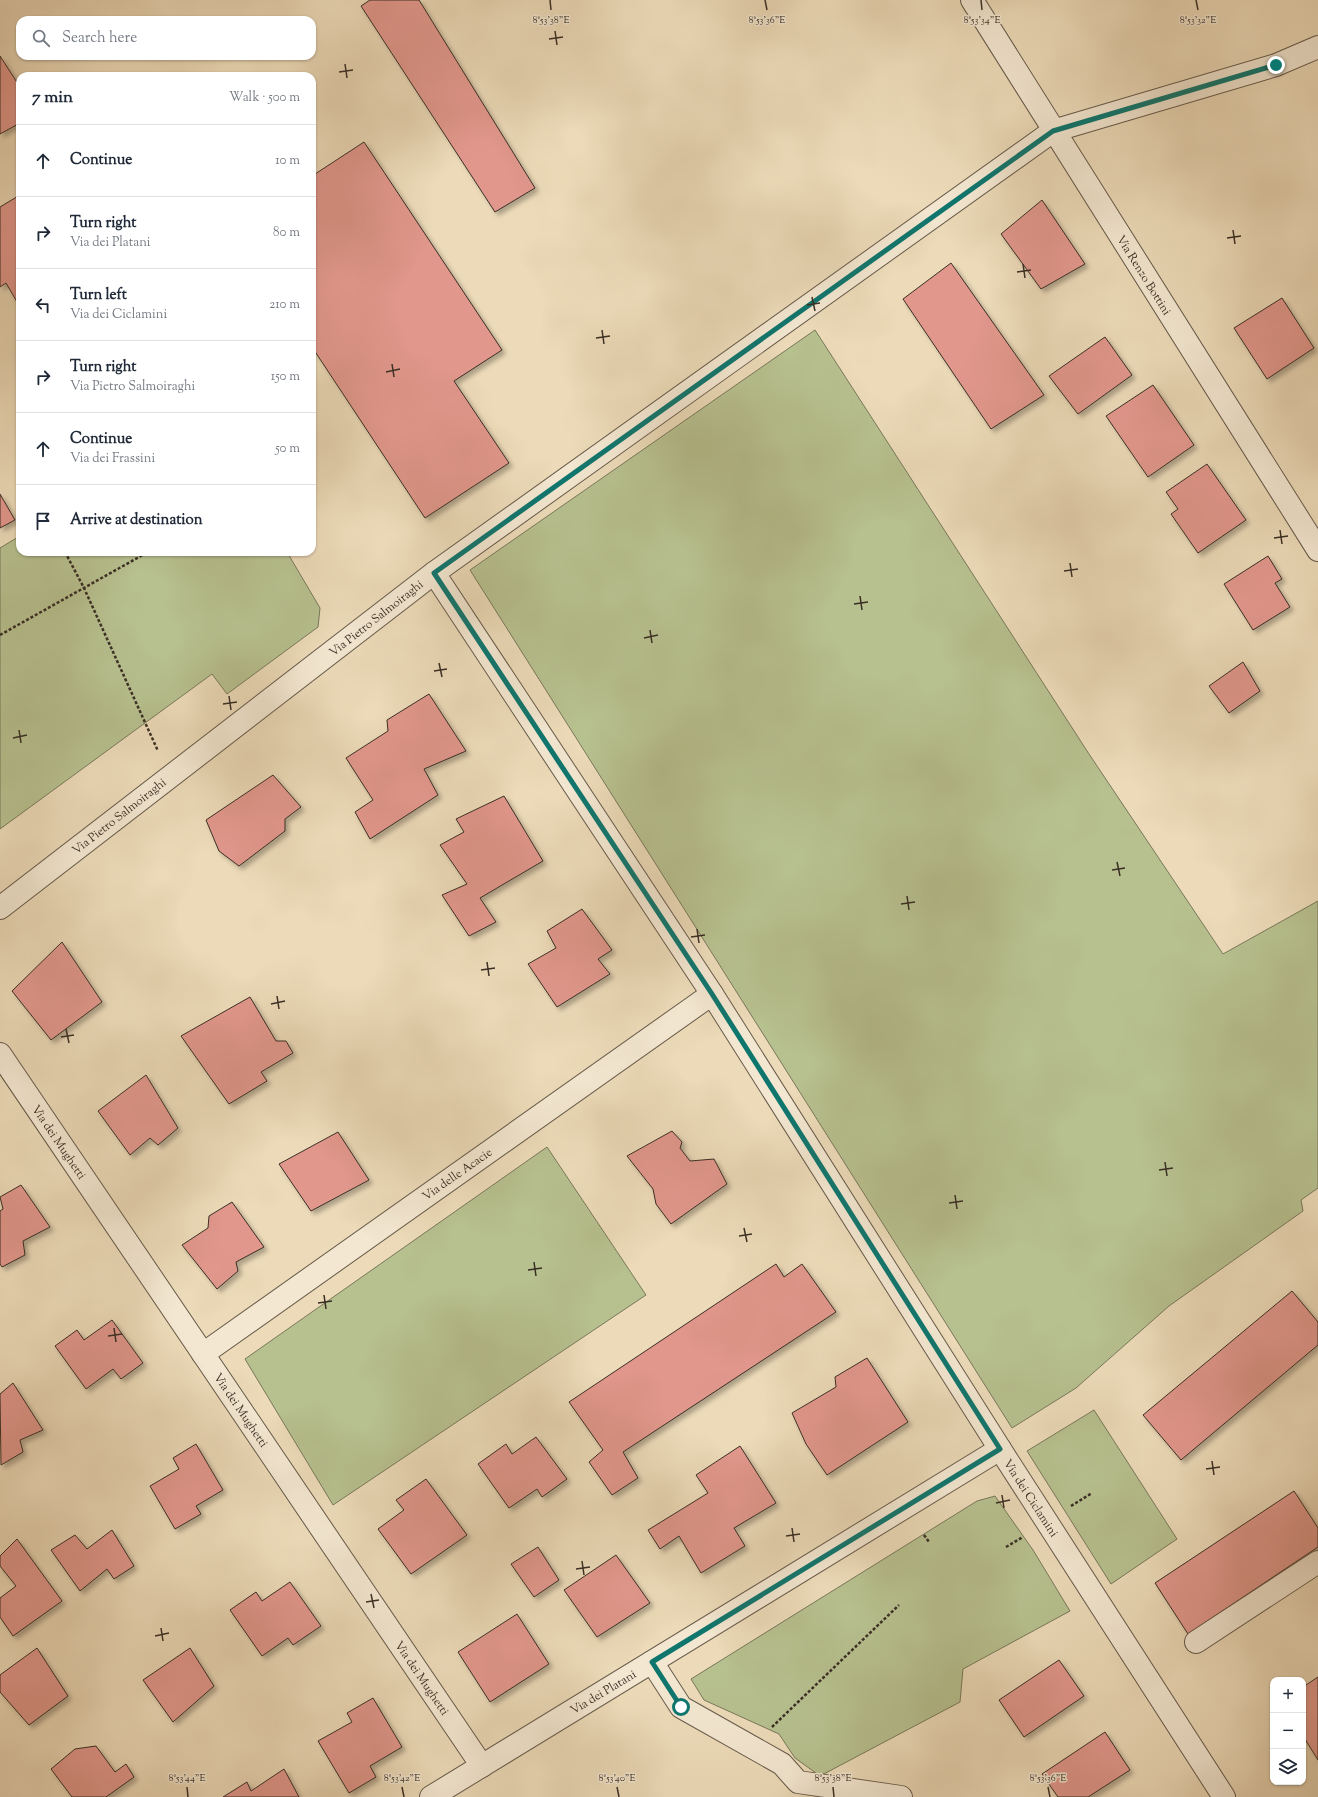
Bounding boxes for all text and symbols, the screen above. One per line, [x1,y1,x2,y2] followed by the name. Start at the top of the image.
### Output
[533,13,569,28] text: 8°53'38"E
[749,13,785,28] text: 8°53'36"E
[964,13,1000,28] text: 8°53'34"E
[1180,13,1216,28] text: 8°53'32"E
[16,16,316,60] search box
[30,27,52,49] icon: search
[62,28,137,49] text: Search here
[1267,56,1285,74] route end
[32,86,73,110] text: 7 min
[229,89,300,107] text: Walk · 500 m
[32,150,54,172] icon: ahead
[70,150,132,171] text: Continue
[275,152,300,170] text: 10 m
[70,213,136,234] text: Turn right
[32,222,54,244] icon: right
[273,224,300,242] text: 80 m
[1111,232,1175,319] street label: Via Renzo Bottini
[70,234,151,252] text: Via dei Platani
[70,285,127,306] text: Turn left
[32,294,54,316] icon: left
[269,296,300,314] text: 210 m
[70,306,167,324] text: Via dei Ciclamini
[70,357,136,378] text: Turn right
[32,366,54,388] icon: right
[271,368,300,386] text: 150 m
[70,378,195,396] text: Via Pietro Salmoiraghi
[70,429,132,450] text: Continue
[32,438,54,460] icon: ahead
[275,440,300,458] text: 50 m
[70,450,155,468] text: Via dei Frassini
[32,510,54,532] icon: arrive
[70,510,203,531] text: Arrive at destination
[326,576,428,661] street label: Via Pietro Salmoiraghi
[69,774,171,859] street label: Via Pietro Salmoiraghi
[27,1102,90,1184] street label: Via dei Mughetti
[419,1144,497,1206] street label: Via delle Acacie
[209,1370,272,1452] street label: Via dei Mughetti
[998,1456,1062,1542] street label: Via dei Ciclamini
[390,1638,453,1720] street label: Via dei Mughetti
[567,1666,641,1720] street label: Via dei Platani
[1270,1677,1306,1785] map controls
[1270,1677,1306,1713] button: +
[672,1698,690,1716] route start
[1270,1713,1306,1749] button: −
[1270,1749,1306,1785] button: layers
[169,1771,205,1786] text: 8°53'44"E
[384,1771,420,1786] text: 8°53'42"E
[599,1771,635,1786] text: 8°53'40"E
[815,1771,851,1786] text: 8°53'38"E
[1030,1771,1066,1786] text: 8°53'36"E

